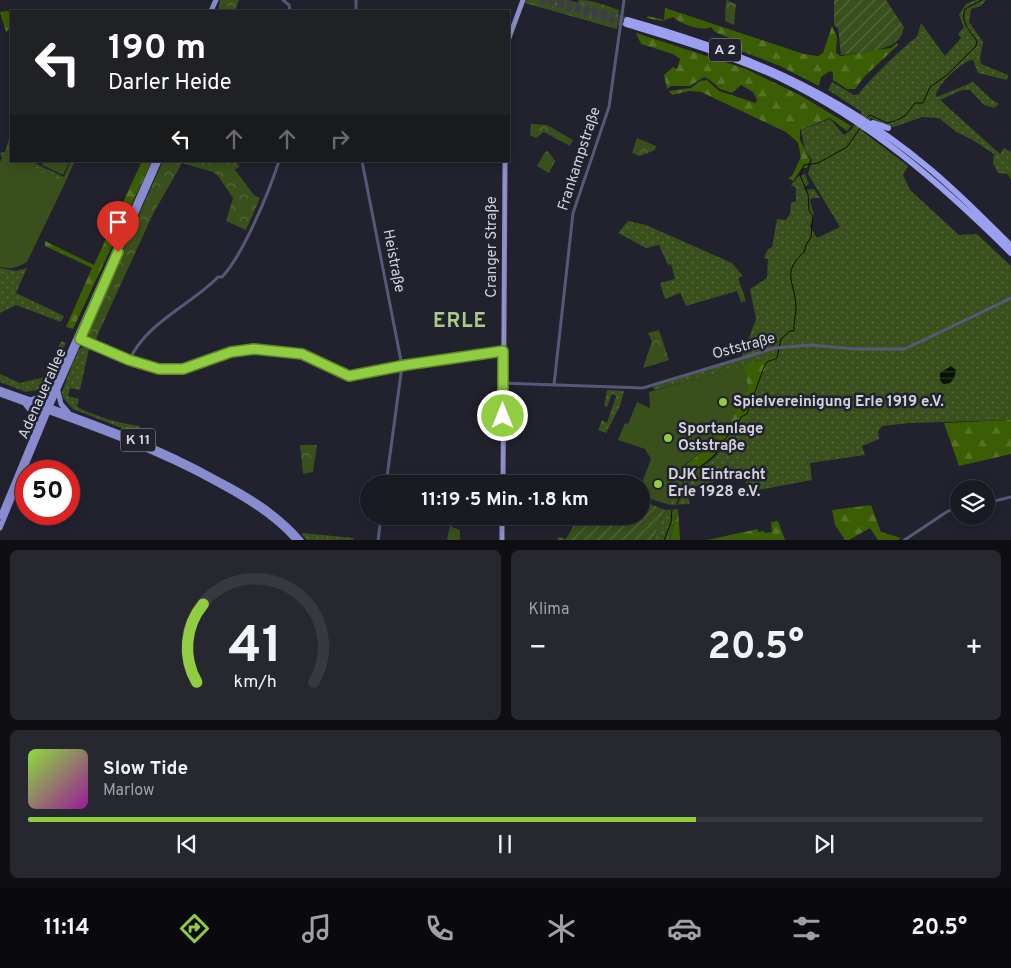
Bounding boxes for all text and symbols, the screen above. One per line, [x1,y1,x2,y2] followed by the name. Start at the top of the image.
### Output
[108,27,206,71] text: 190 m
[25,30,90,95] icon: left
[709,38,741,62] road number: A 2
[108,70,232,97] text: Darler Heide
[554,105,606,213] street label: Frankampstraße
[167,125,195,153] icon: left
[220,125,248,153] icon: ahead
[273,125,301,153] icon: ahead
[326,125,354,153] icon: right
[483,196,502,298] street label: Cranger Straße
[97,201,139,252] pin
[104,208,132,236] icon: arrive
[378,228,408,294] street label: Heistraße
[433,309,487,335] district label: ERLE
[710,329,778,365] street label: Oststraße
[15,346,71,442] street label: Adenauerallee
[476,389,528,441] position arrow
[733,393,944,412] place label: Spielvereinigung Erle 1919 e.V.
[717,396,729,408] marker: Spielvereinigung Erle 1919 e.V.
[678,420,763,456] place label: Sportanlage Oststraße
[120,428,156,452] road number: K 11
[662,432,674,444] marker: Sportanlage Oststraße
[15,460,80,525] speed limit sign: 50
[668,466,766,502] place label: DJK Eintracht Erle 1928 e.V.
[652,478,664,490] marker: DJK Eintracht Erle 1928 e.V.
[950,480,995,525] map controls
[950,480,995,525] button: layers
[421,488,589,512] text: 11:19 · 5 Min. · 1.8 km
[529,600,569,620] text: Klima
[228,615,282,681] text: 41
[708,624,804,673] text: 20.5°
[529,631,547,667] text: −
[965,631,983,667] text: +
[234,671,277,694] text: km/h
[103,757,188,781] text: Slow Tide
[103,781,155,801] text: Marlow
[173,830,201,858] icon: previous
[491,830,519,858] icon: pause
[810,830,838,858] icon: next
[177,911,212,946] icon: directions
[299,911,334,946] icon: music
[422,911,457,946] icon: phone
[544,911,579,946] icon: climate
[667,911,702,946] icon: car
[789,911,824,946] icon: filters
[44,915,90,942] text: 11:14
[911,915,967,942] text: 20.5°

